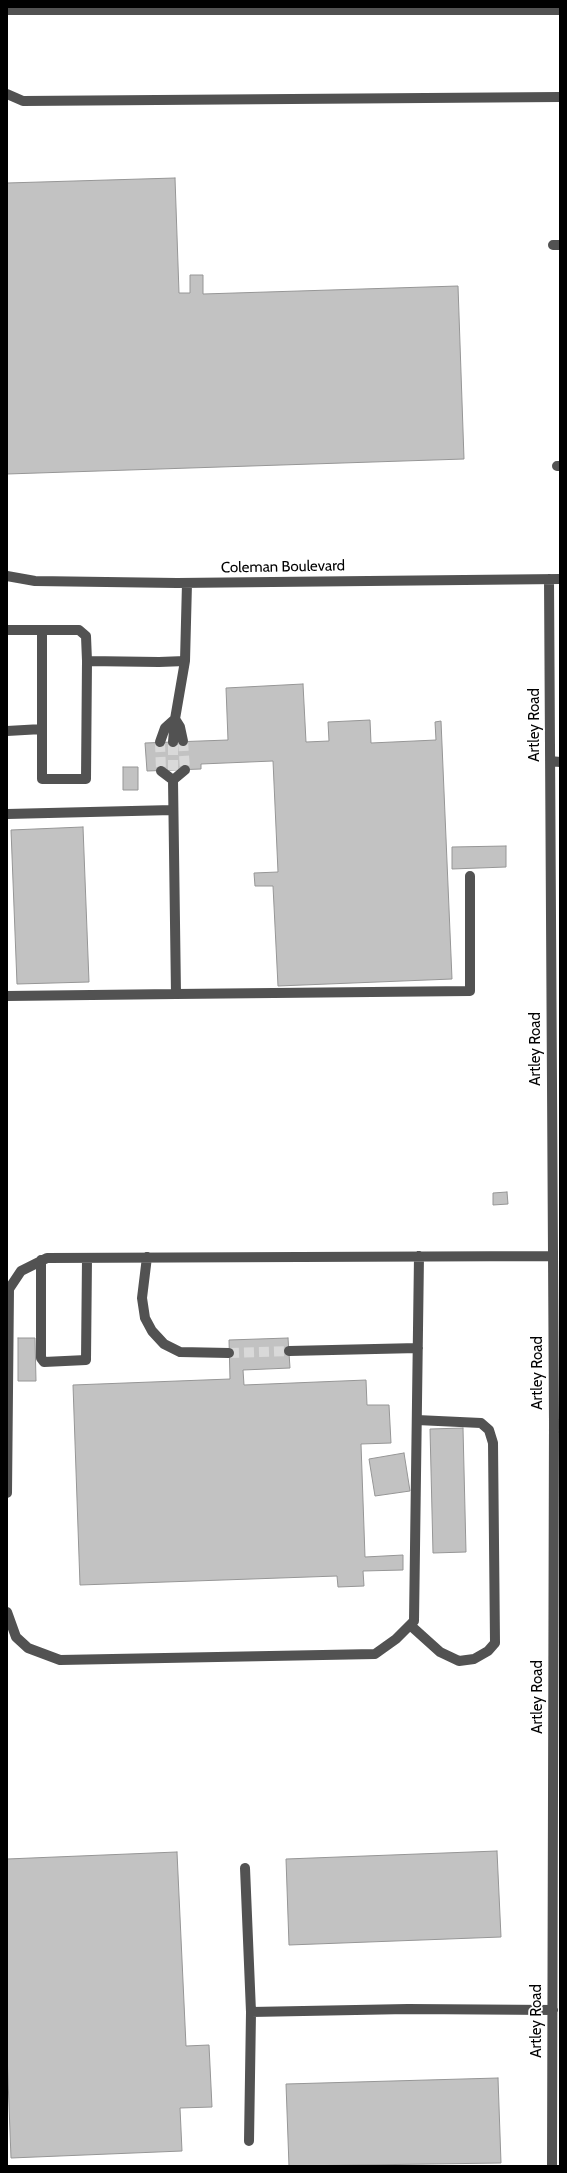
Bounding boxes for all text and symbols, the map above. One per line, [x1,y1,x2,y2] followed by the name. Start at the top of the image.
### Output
[221,557,345,577] street label: Coleman Boulevard
[526,688,544,762] street label: Artley Road
[527,1012,545,1086] street label: Artley Road
[529,1336,547,1410] street label: Artley Road
[529,1660,547,1734] street label: Artley Road
[528,1984,546,2058] street label: Artley Road

